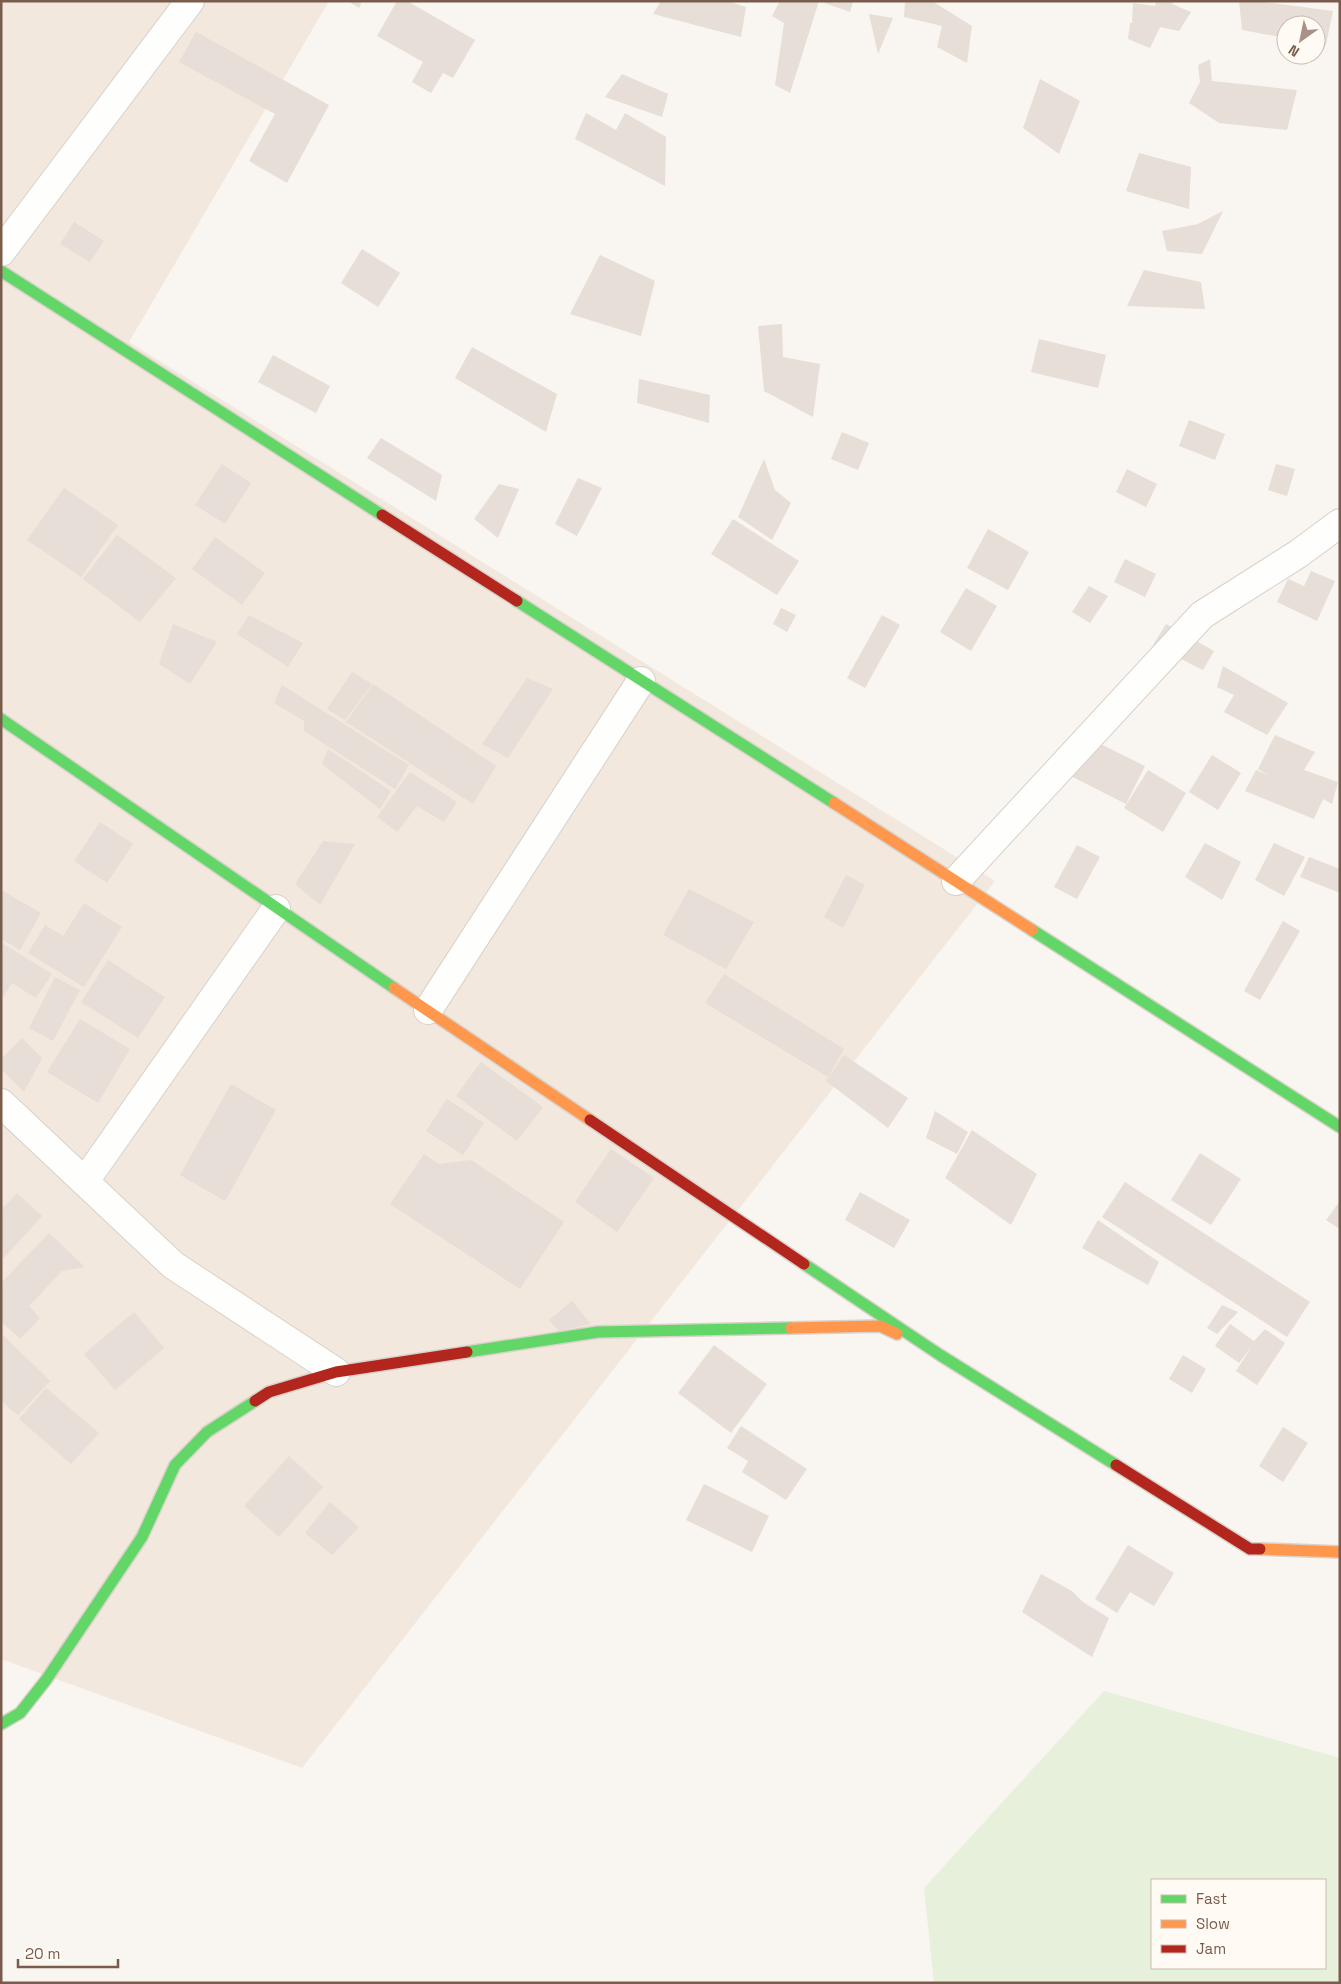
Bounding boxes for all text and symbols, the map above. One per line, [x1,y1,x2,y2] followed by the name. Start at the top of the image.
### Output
[1276,15,1326,65] north arrow
[1285,41,1303,61] text: N
[1151,1879,1326,1969] legend
[1196,1889,1227,1908] text: Fast
[1196,1914,1230,1933] text: Slow
[18,1936,118,1968] scale bar
[1196,1939,1226,1958] text: Jam
[25,1944,60,1963] text: 20 m

